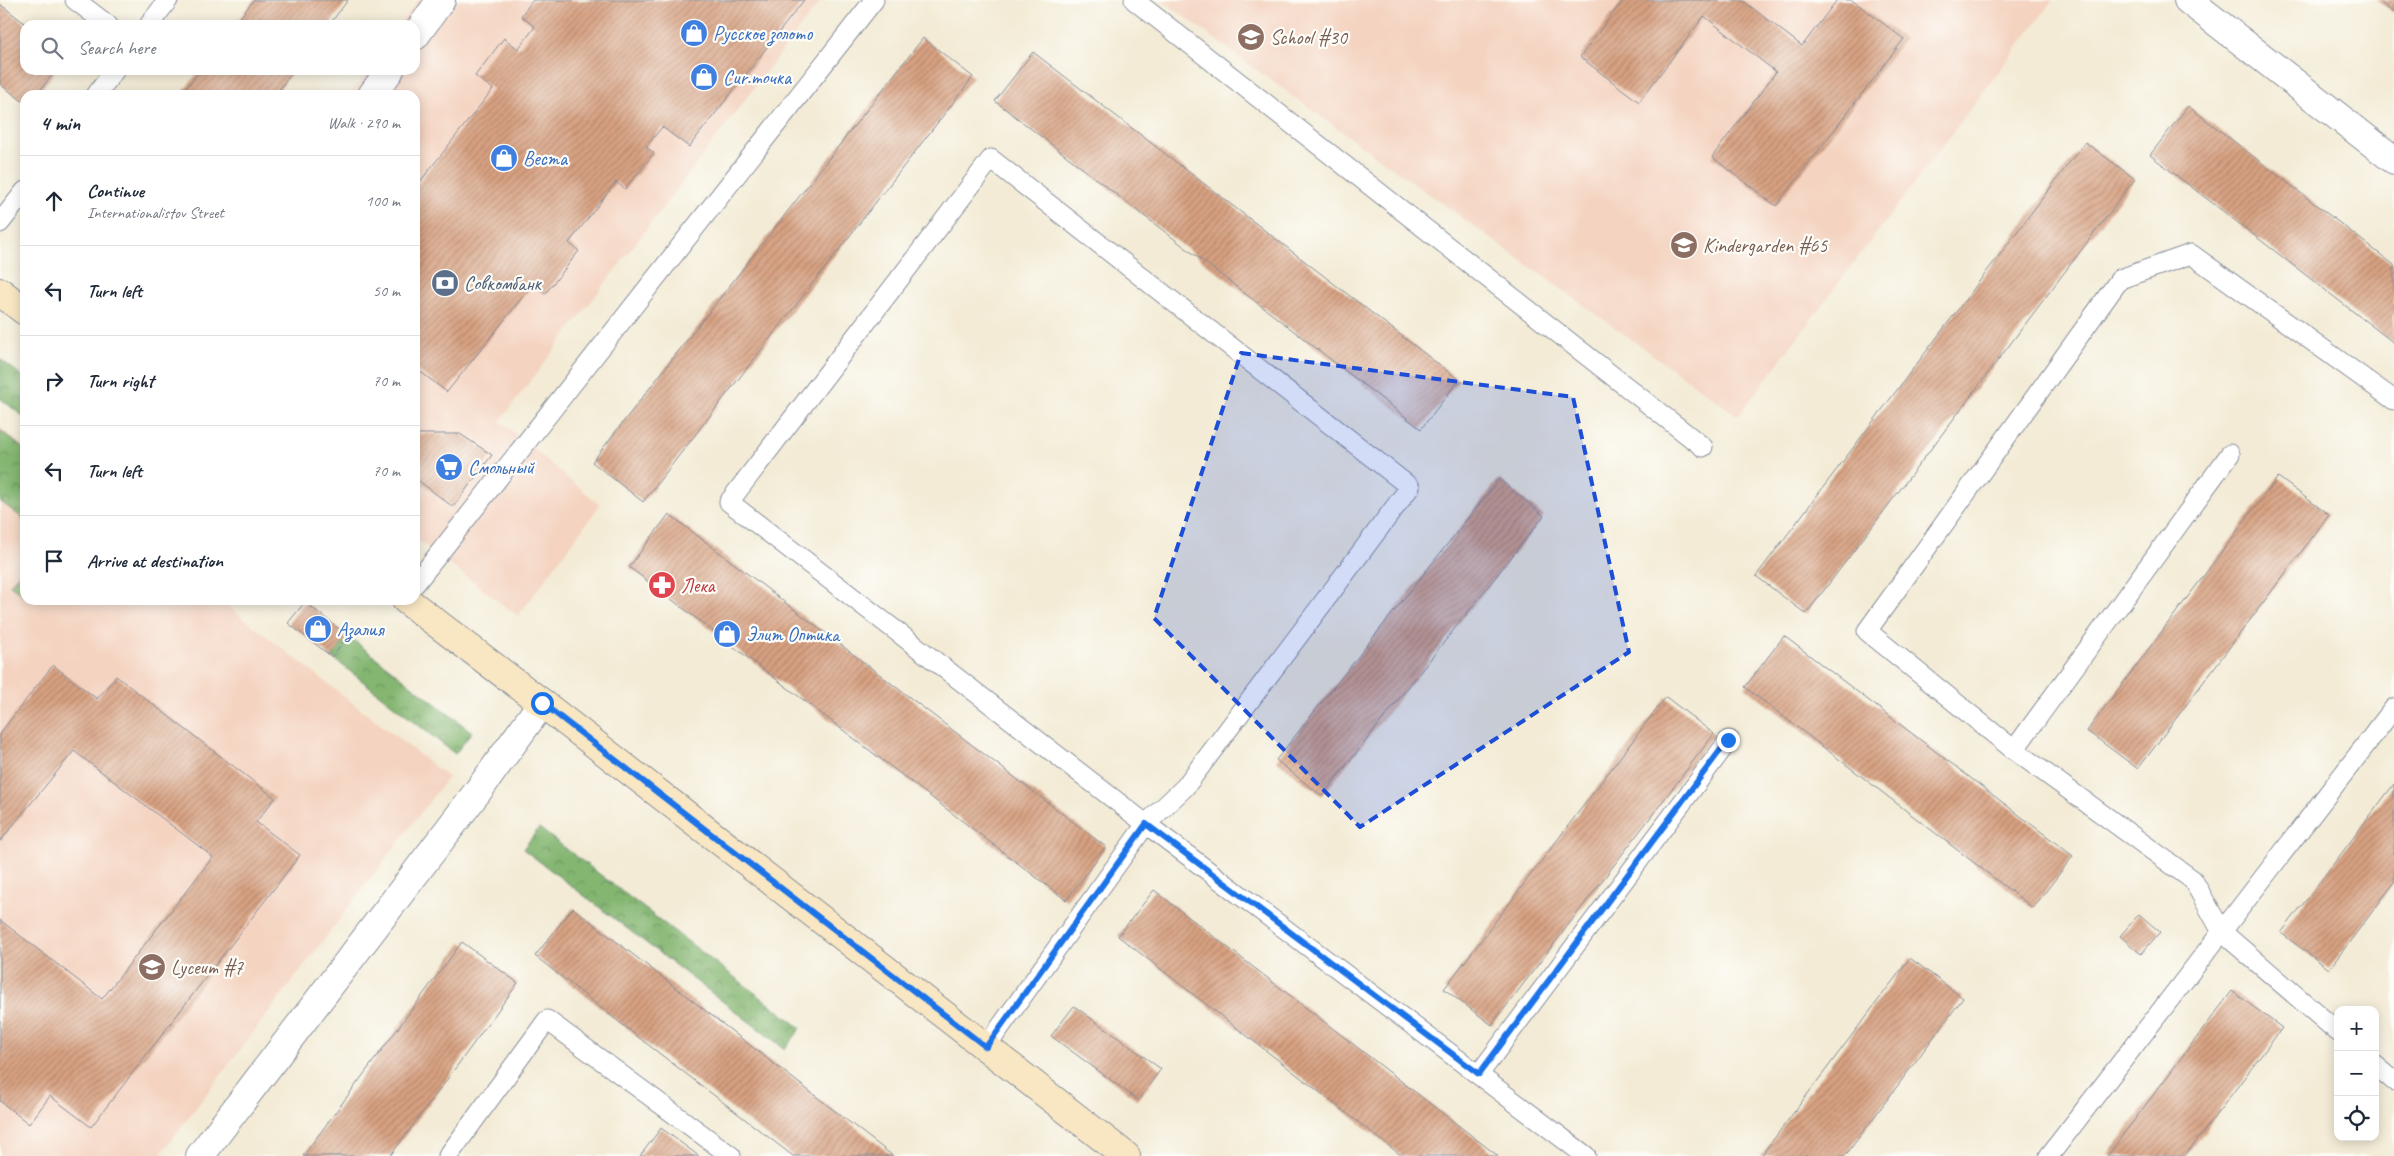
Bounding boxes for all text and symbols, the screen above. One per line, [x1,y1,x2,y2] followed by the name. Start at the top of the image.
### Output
[679,18,709,48] shop icon: Русское золото
[20,20,420,75] search box
[713,21,813,47] place label: Русское золото
[1236,22,1266,52] school or university icon: School #30
[1270,25,1349,50] place label: School #30
[38,34,66,62] icon: search
[78,36,155,60] text: Search here
[689,62,719,92] shop icon: Cur.точка
[723,65,793,90] place label: Cur.точка
[40,110,80,136] text: 4 min
[328,113,400,133] text: Walk · 290 m
[489,143,519,173] shop icon: Веста
[523,146,569,171] place label: Веста
[87,179,144,203] text: Continue
[40,187,68,215] icon: ahead
[366,191,400,211] text: 100 m
[87,203,224,223] text: Internationalistov Street
[1669,230,1699,260] school or university icon: Kindergarden #65
[1703,233,1828,258] place label: Kindergarden #65
[430,268,460,298] bank icon: Совкомбанк
[464,271,542,296] place label: Совкомбанк
[40,277,68,305] icon: left
[87,279,142,303] text: Turn left
[373,281,400,301] text: 50 m
[40,367,68,395] icon: right
[87,369,154,393] text: Turn right
[373,371,400,391] text: 70 m
[434,452,464,482] supermarket icon: Смольный
[468,455,536,480] place label: Смольный
[40,457,68,485] icon: left
[87,459,142,483] text: Turn left
[373,461,400,481] text: 70 m
[40,547,68,575] icon: arrive
[87,549,223,573] text: Arrive at destination
[647,570,677,600] pharmacy icon: Лека
[681,573,717,598] place label: Лека
[303,614,333,644] shop icon: Азалия
[337,617,386,643] place label: Азалия
[712,619,742,649] shop icon: Элит Оптика
[746,622,841,647] place label: Элит Оптика
[531,692,554,715] route start
[1717,729,1740,752] route end
[137,952,167,982] school or university icon: Lyceum #7
[171,955,244,980] place label: Lyceum #7
[2334,1006,2379,1141] map controls
[2334,1006,2379,1051] button: +
[2334,1051,2379,1096] button: −
[2334,1096,2379,1141] button: locate

